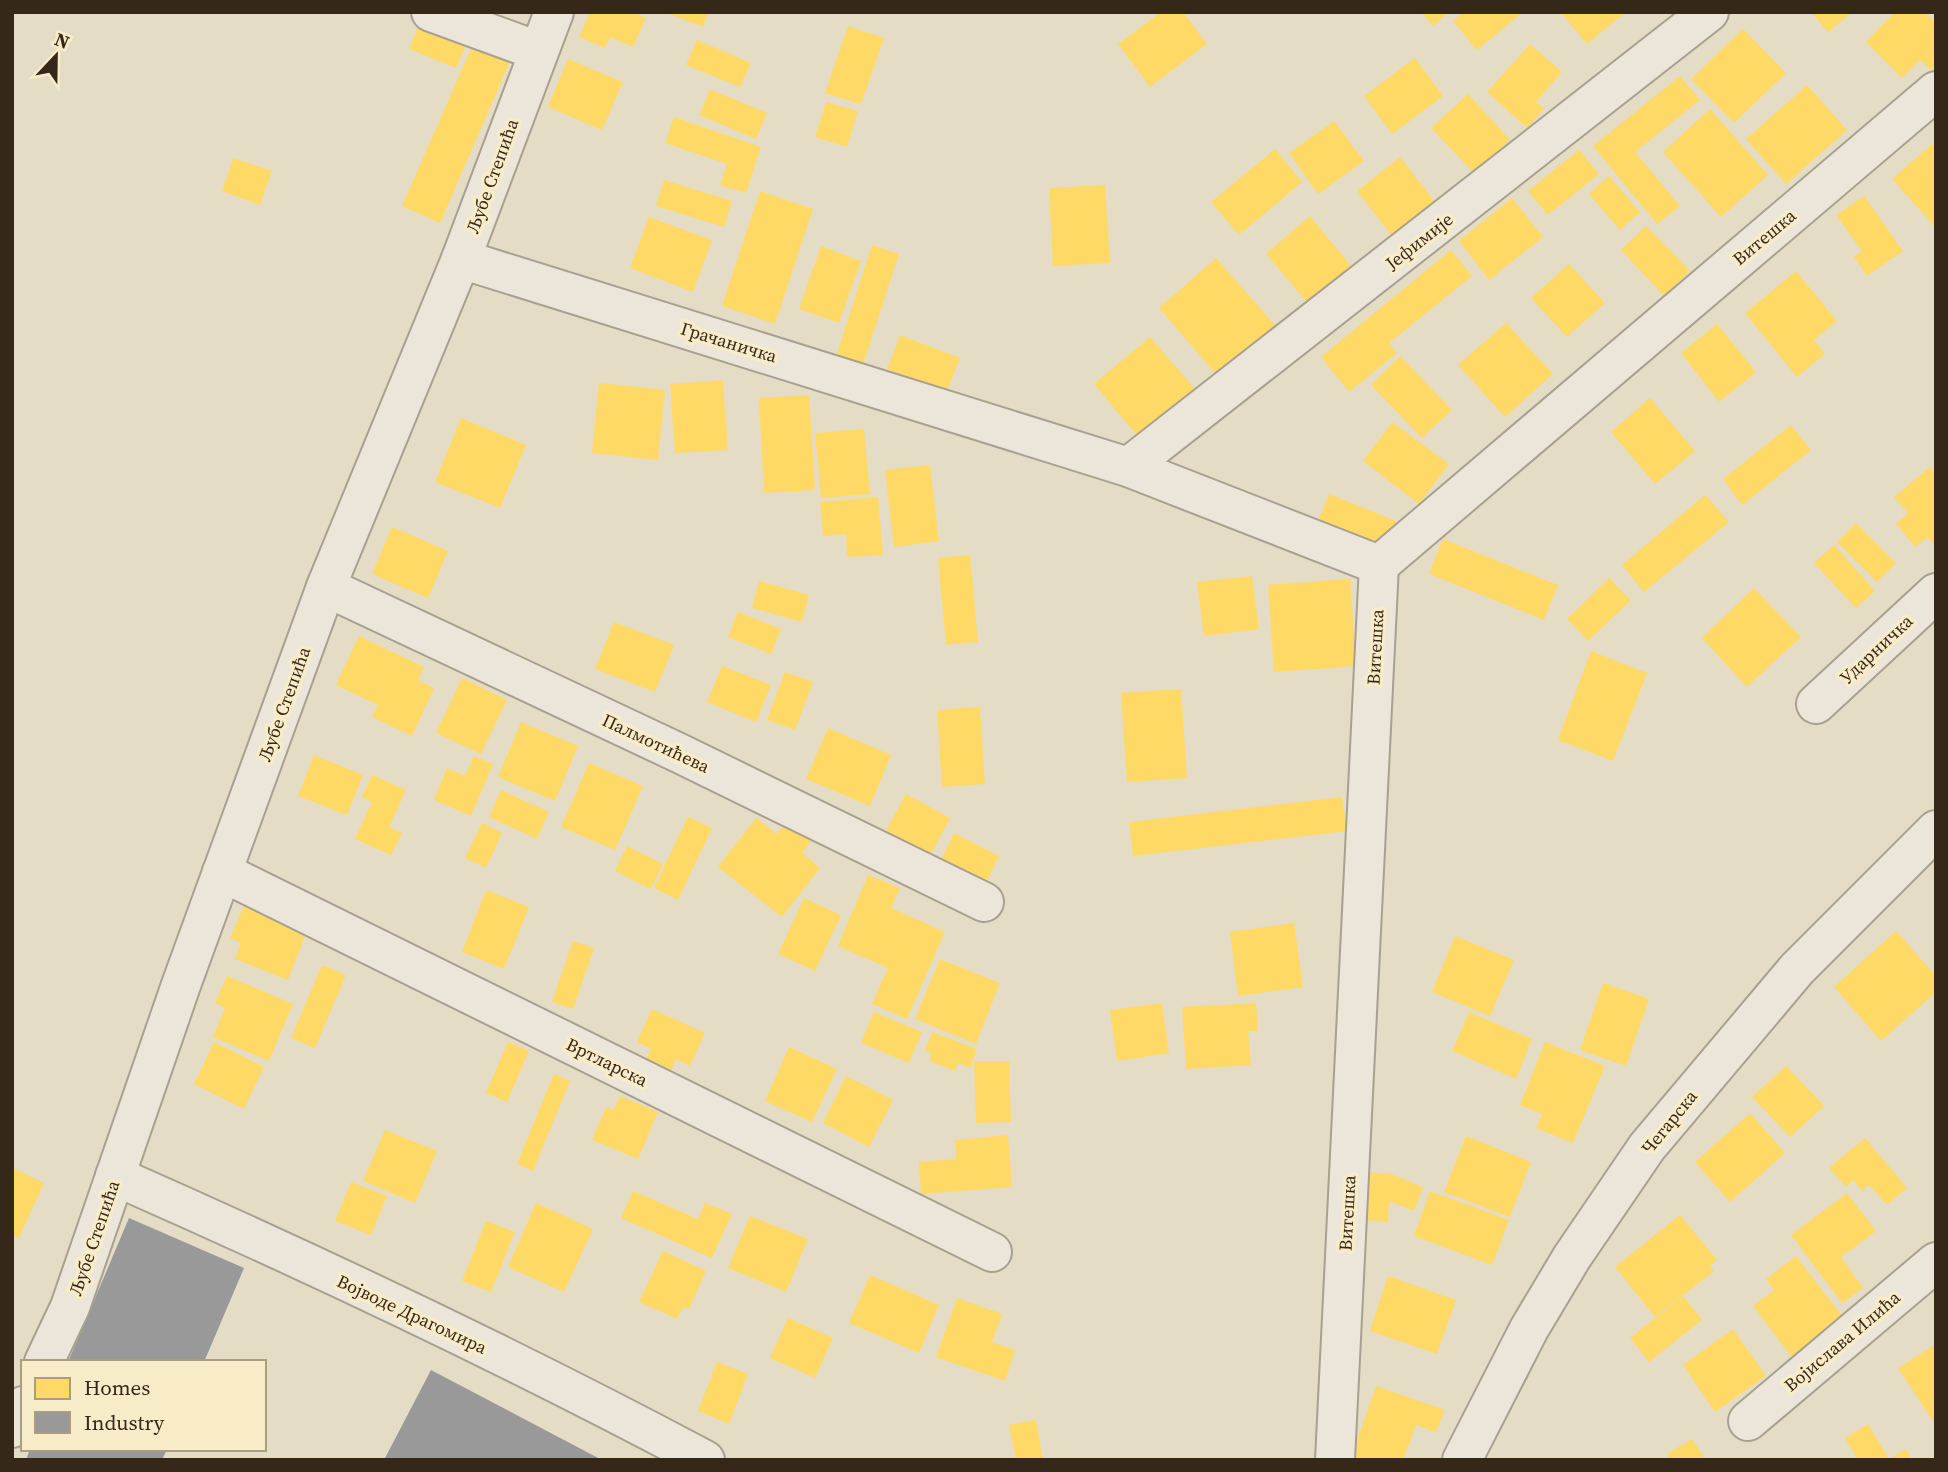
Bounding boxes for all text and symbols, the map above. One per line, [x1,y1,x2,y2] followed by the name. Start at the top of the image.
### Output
[21,21,91,91] north arrow
[51,26,74,55] text: N
[460,114,525,237] street label: Љубе Степића
[1727,203,1802,271] street label: Витешка
[1379,207,1458,276] street label: Јефимије
[678,316,781,369] street label: Грачаничка
[1361,608,1390,685] street label: Витешка
[1834,608,1919,689] street label: Ударничка
[252,642,317,765] street label: Љубе Степића
[598,707,715,779] street label: Палмотићева
[562,1031,653,1093] street label: Вртларска
[1635,1084,1703,1160] street label: Чегарска
[1333,1174,1362,1251] street label: Витешка
[63,1176,126,1299] street label: Љубе Степића
[333,1268,492,1360] street label: Војводе Драгомира
[1779,1284,1906,1397] street label: Војислава Илића
[21,1360,266,1451] legend
[84,1373,150,1402] text: Homes
[84,1408,164,1437] text: Industry

